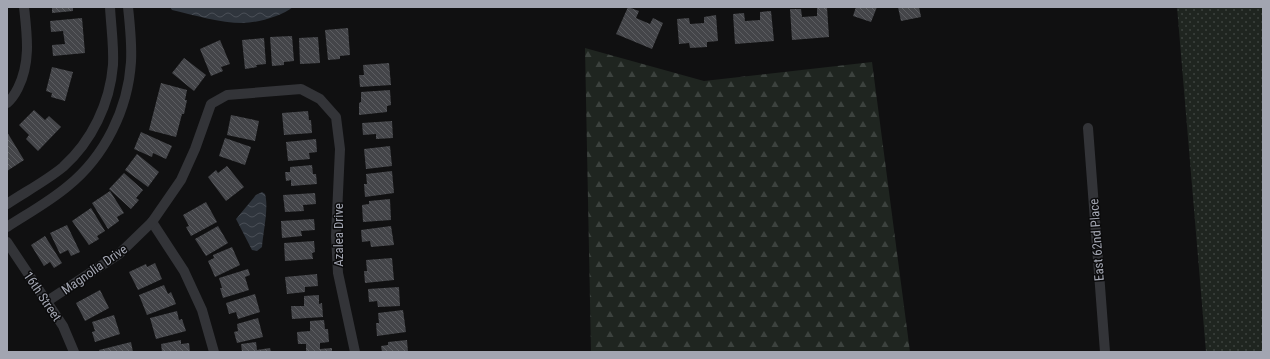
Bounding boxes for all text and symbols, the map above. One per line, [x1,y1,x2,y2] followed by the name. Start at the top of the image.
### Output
[1086,198,1107,282] street label: East 62nd Place
[331,203,346,267] street label: Azalea Drive
[59,241,130,297] street label: Magnolia Drive
[21,269,65,324] street label: 16th Street

